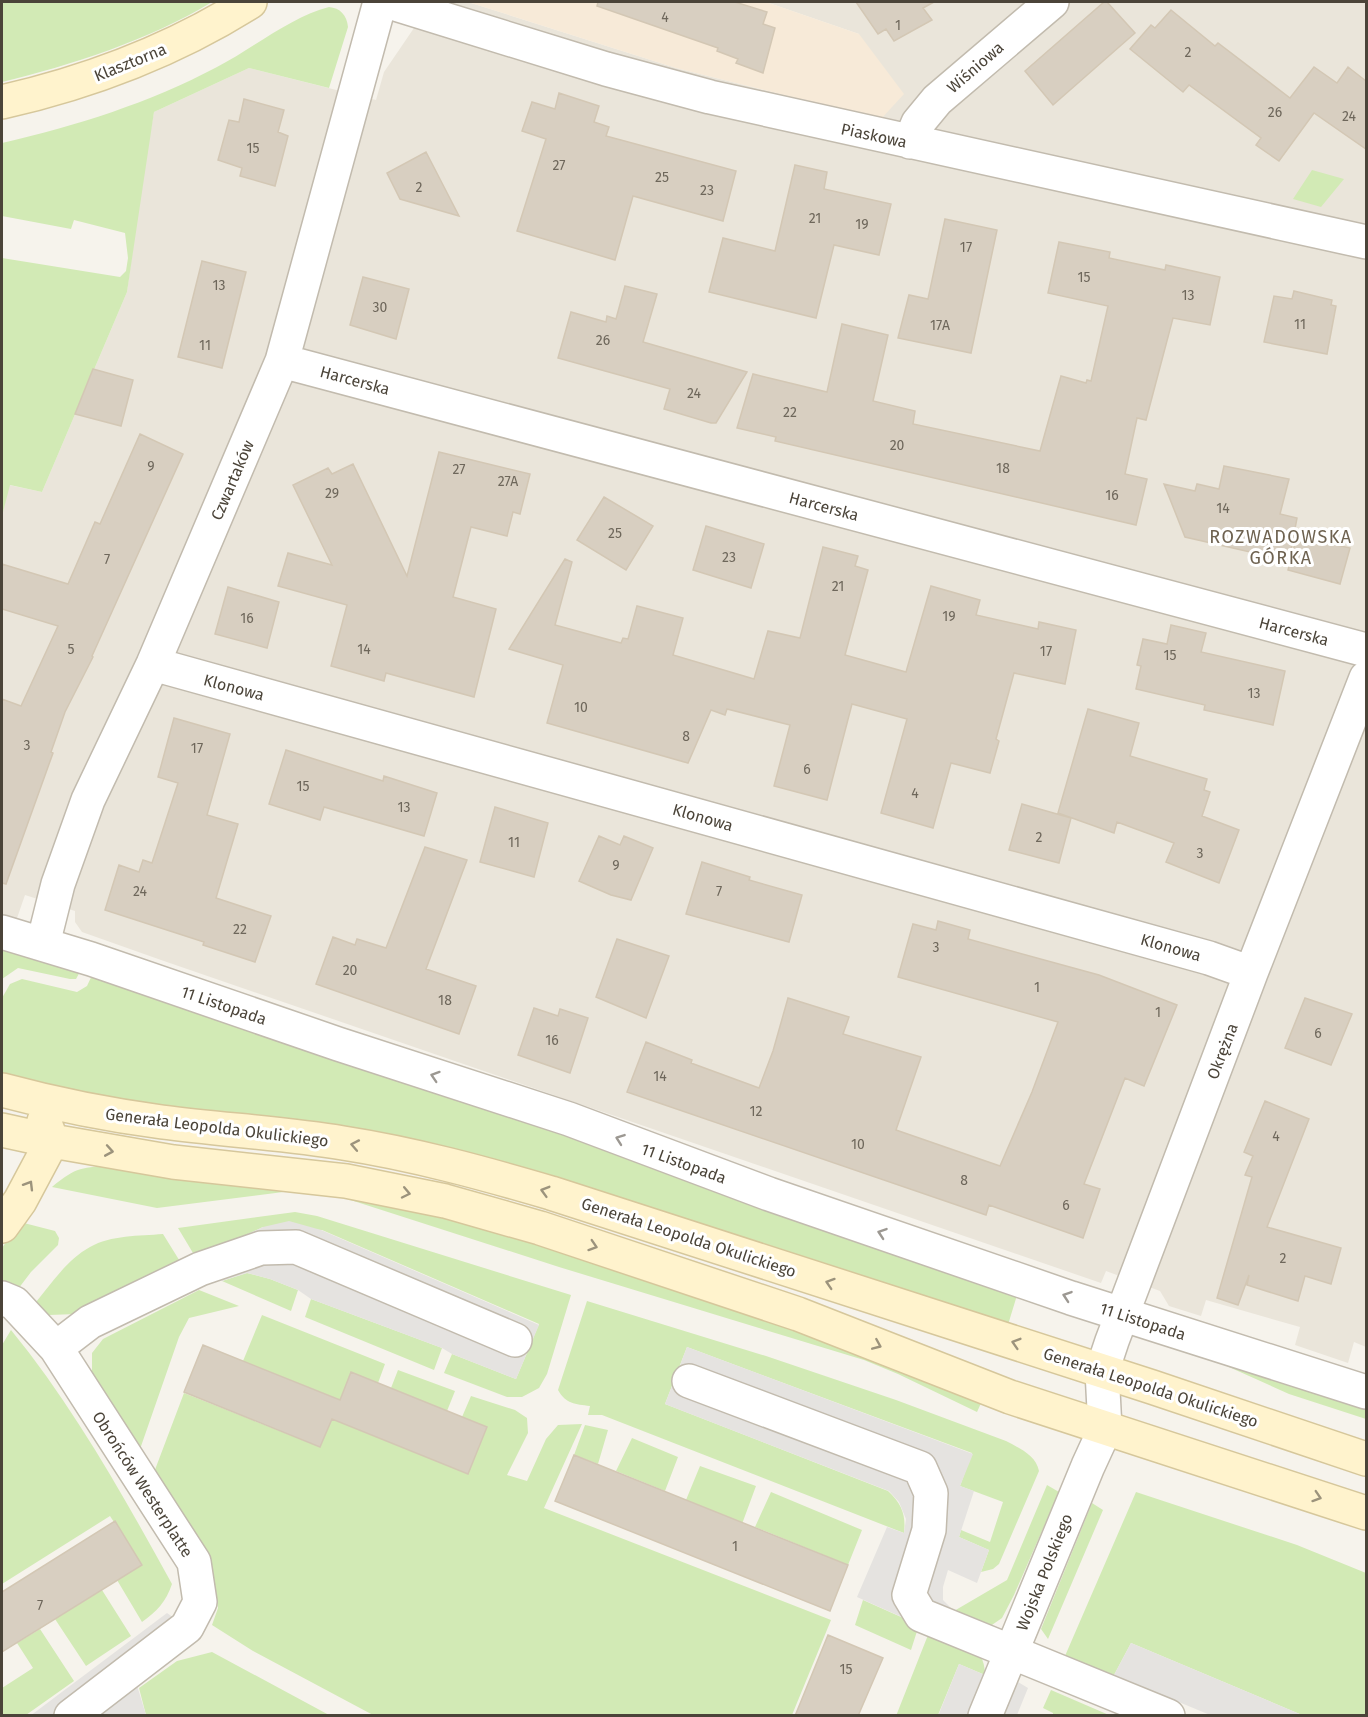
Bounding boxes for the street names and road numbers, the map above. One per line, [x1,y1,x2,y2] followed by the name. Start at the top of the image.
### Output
[943,38,1007,97] street label: Wiśniowa
[91,39,169,86] street label: Klasztorna
[839,119,909,152] street label: Piaskowa
[318,362,392,399] street label: Harcerska
[207,437,258,523] street label: Czwartaków
[787,488,861,525] street label: Harcerska
[1257,613,1331,650] street label: Harcerska
[201,670,266,705] street label: Klonowa
[670,800,735,835] street label: Klonowa
[1138,930,1203,965] street label: Klonowa
[179,982,269,1029] street label: 11 Listopada
[1203,1020,1242,1082] street label: Okrężna
[104,1104,330,1151] street label: Generała Leopolda Okulickiego
[639,1139,729,1188] street label: 11 Listopada
[579,1194,799,1281] street label: Generała Leopolda Okulickiego
[1098,1299,1188,1344] street label: 11 Listopada
[1041,1344,1261,1431] street label: Generała Leopolda Okulickiego
[88,1408,197,1561] street label: Obrońców Westerplatte
[1012,1511,1077,1633] street label: Wojska Polskiego

